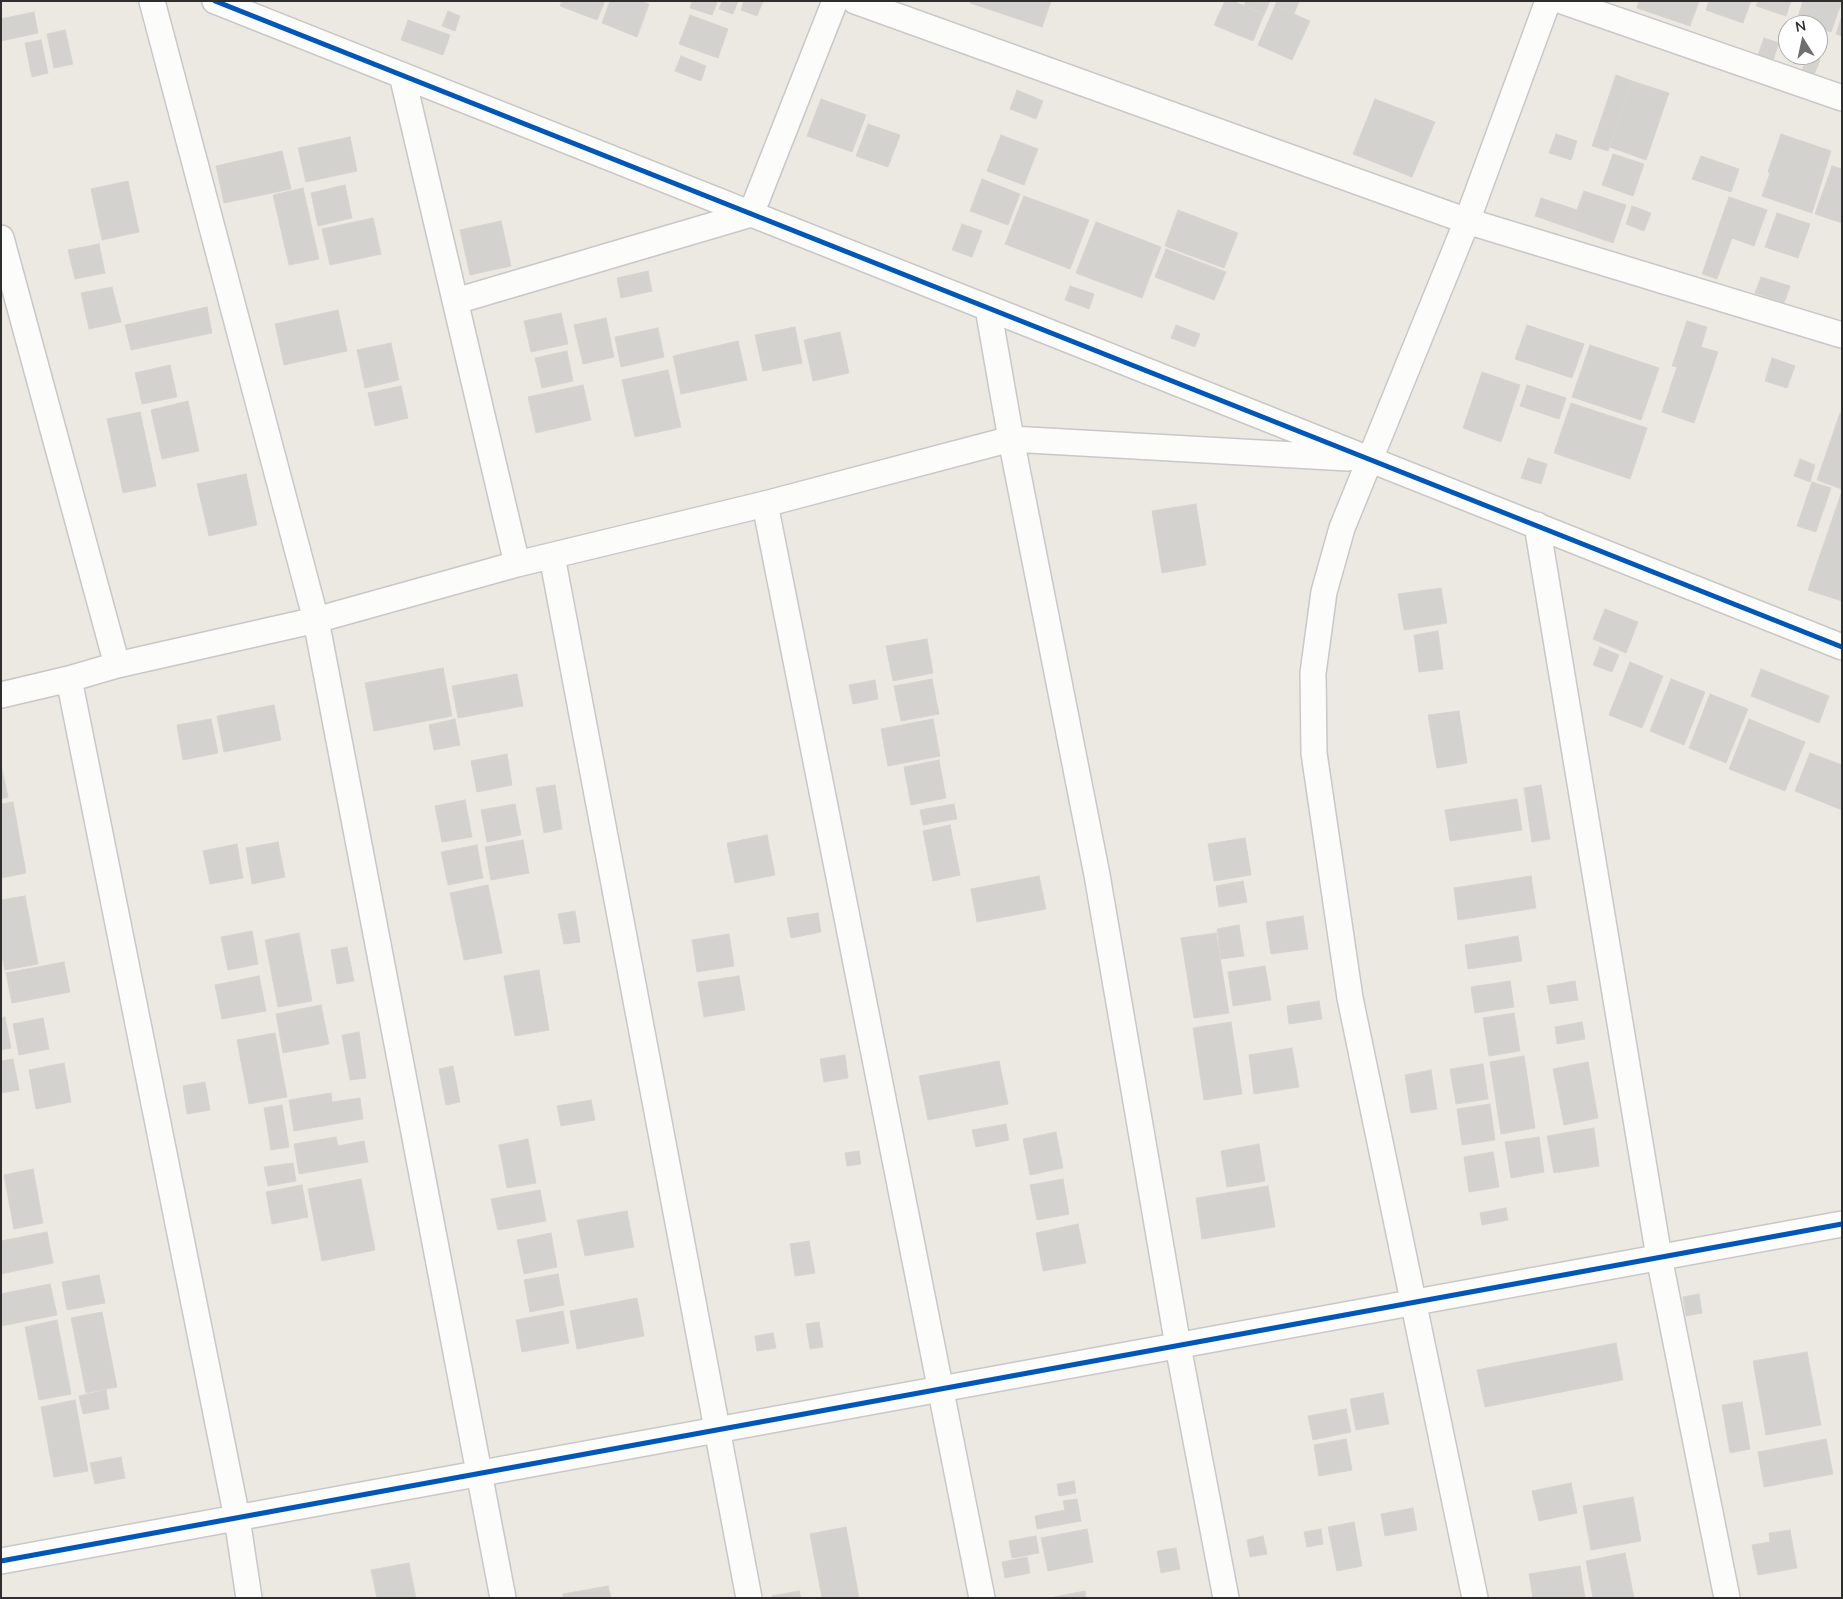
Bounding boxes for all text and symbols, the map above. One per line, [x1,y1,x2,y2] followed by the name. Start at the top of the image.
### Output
[1778,15,1828,65] north arrow
[1794,16,1807,36] text: N

